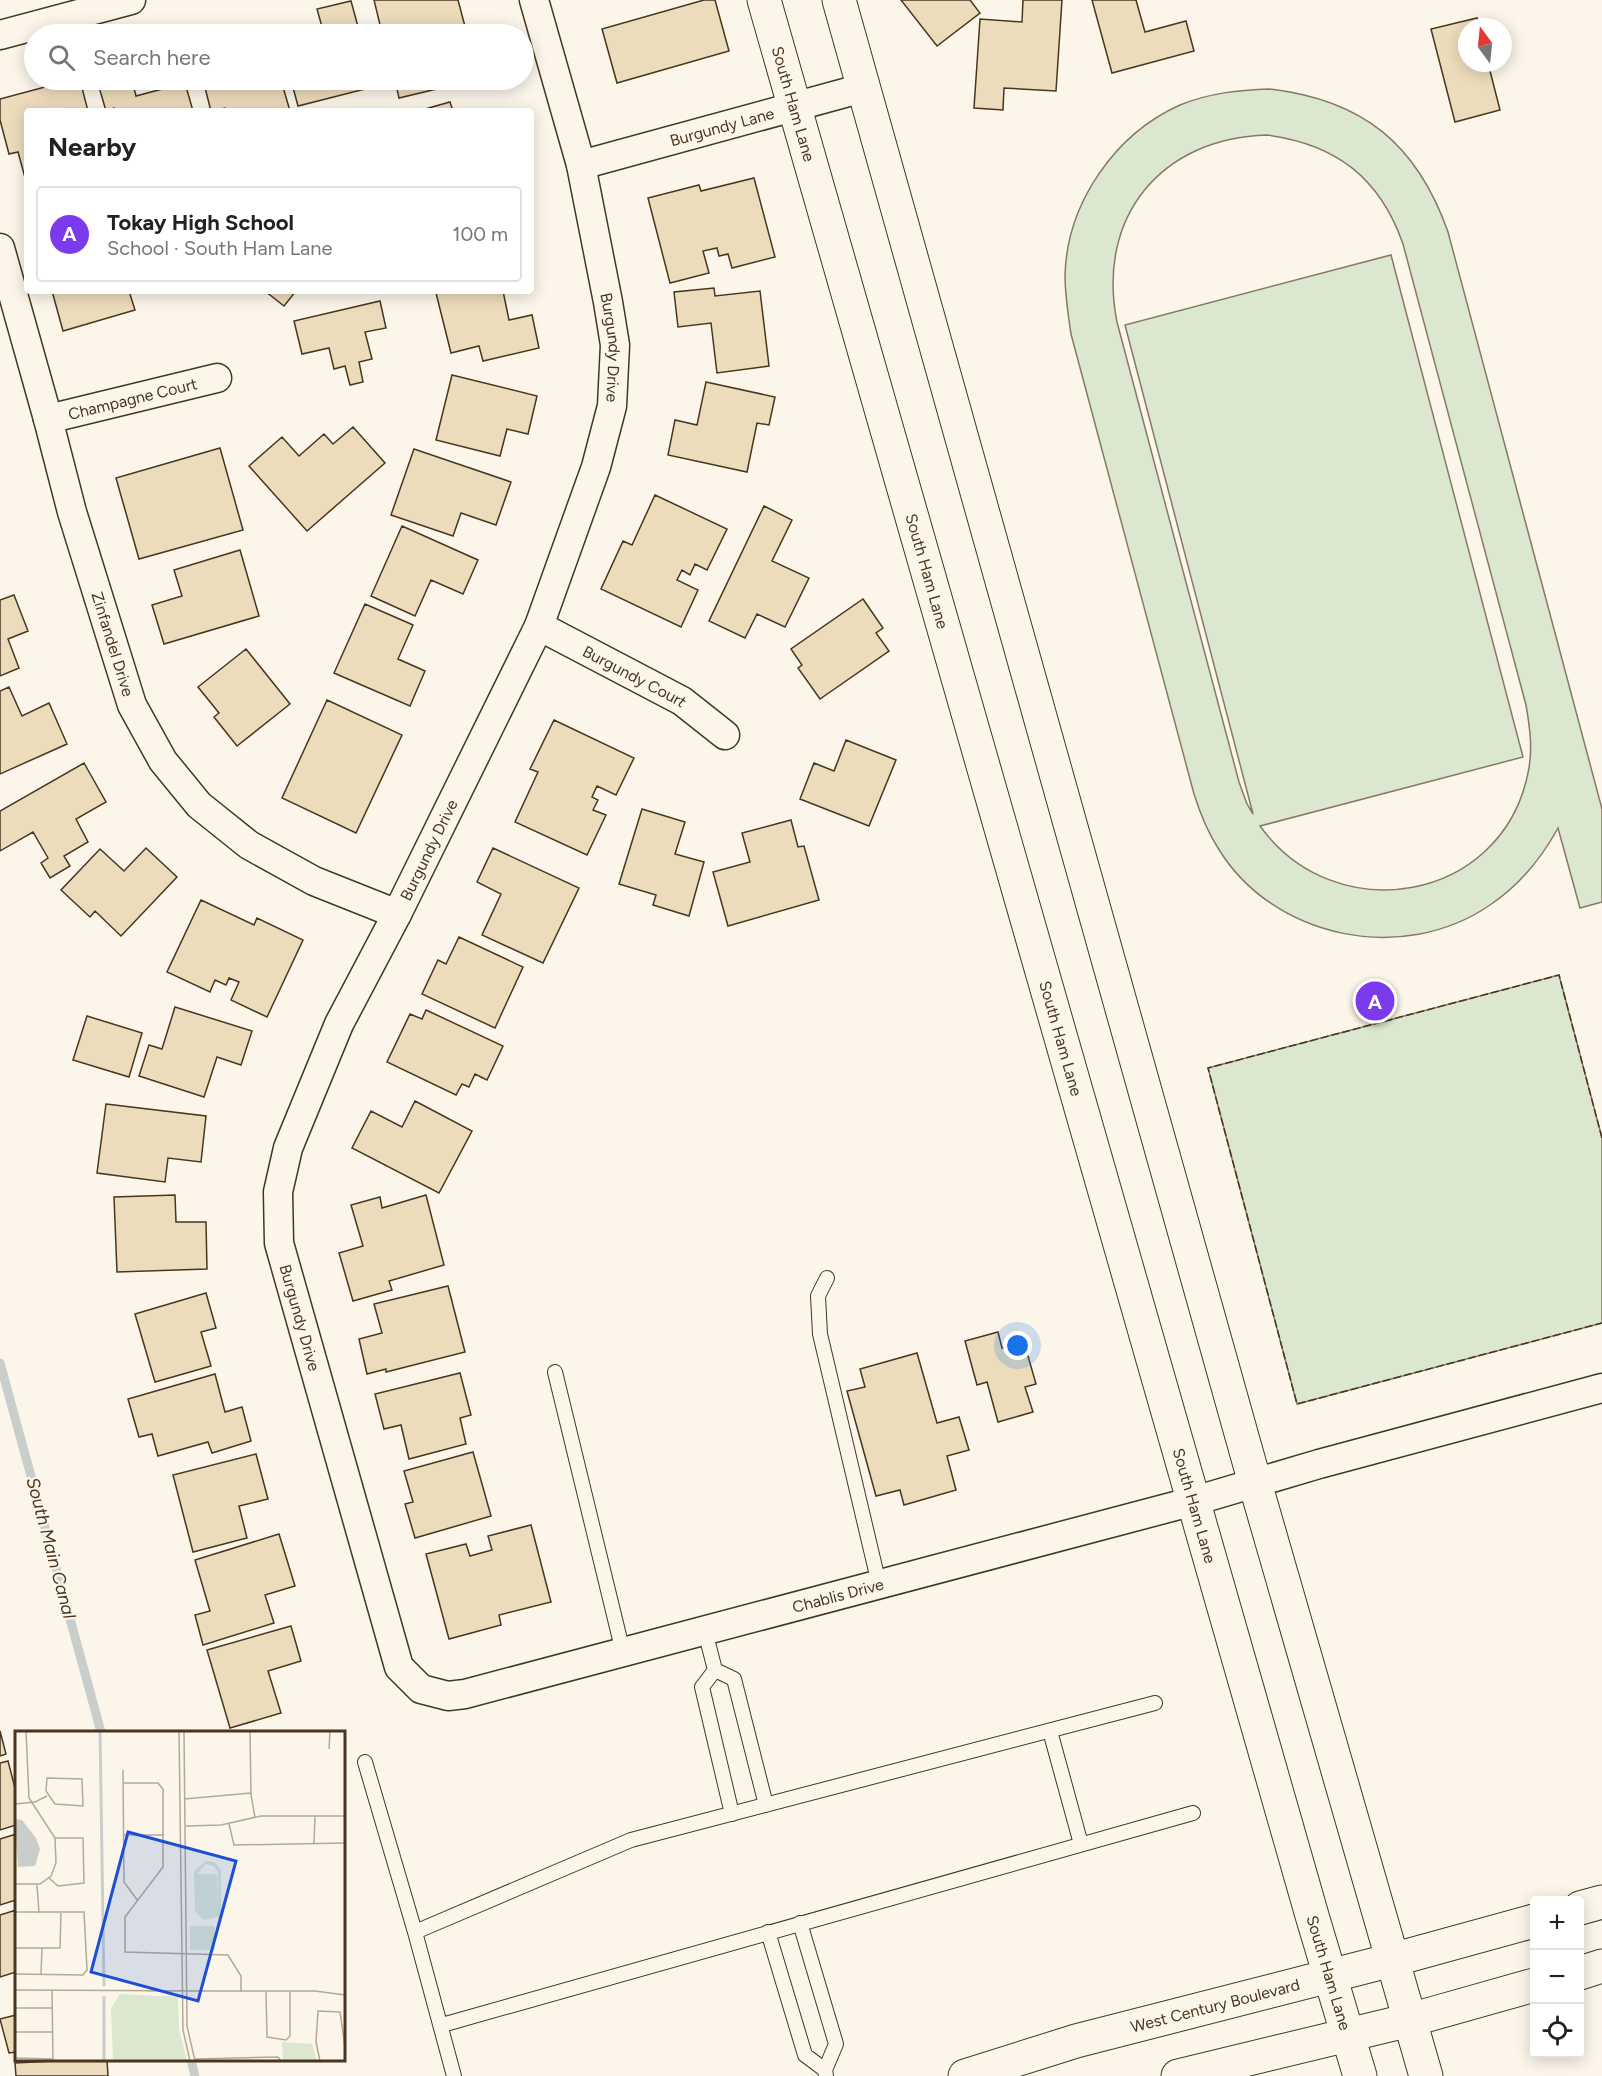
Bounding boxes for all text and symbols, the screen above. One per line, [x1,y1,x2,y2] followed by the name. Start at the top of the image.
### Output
[1458,18,1512,72] north arrow
[24,24,534,90] search box
[45,41,78,74] icon: search
[93,44,211,71] text: Search here
[768,44,819,164] street label: South Ham Lane
[668,103,776,150] street label: Burgundy Lane
[48,131,136,163] text: Nearby
[107,209,294,236] text: Tokay High School
[62,222,77,246] text: A
[452,222,508,246] text: 100 m
[107,236,332,260] text: School · South Ham Lane
[597,291,625,403] street label: Burgundy Drive
[66,374,199,423] street label: Champagne Court
[902,511,953,631] street label: South Ham Lane
[88,589,138,699] street label: Zinfandel Drive
[580,641,691,711] street label: Burgundy Court
[396,796,462,904] street label: Burgundy Drive
[1356,978,1394,1024] pin: A
[1036,979,1087,1098] street label: South Ham Lane
[276,1262,324,1373] street label: Burgundy Drive
[1003,1331,1032,1360] your location
[1169,1446,1220,1566] street label: South Ham Lane
[22,1475,81,1622] water label: South Main Canal
[790,1574,886,1616] street label: Chablis Drive
[15,1731,345,2061] inset map
[1530,1896,1584,2058] map controls
[1530,1896,1584,1950] button: +
[1303,1913,1355,2033] street label: South Ham Lane
[1530,1950,1584,2004] button: −
[1128,1975,1302,2036] street label: West Century Boulevard
[1530,2004,1584,2058] button: locate

